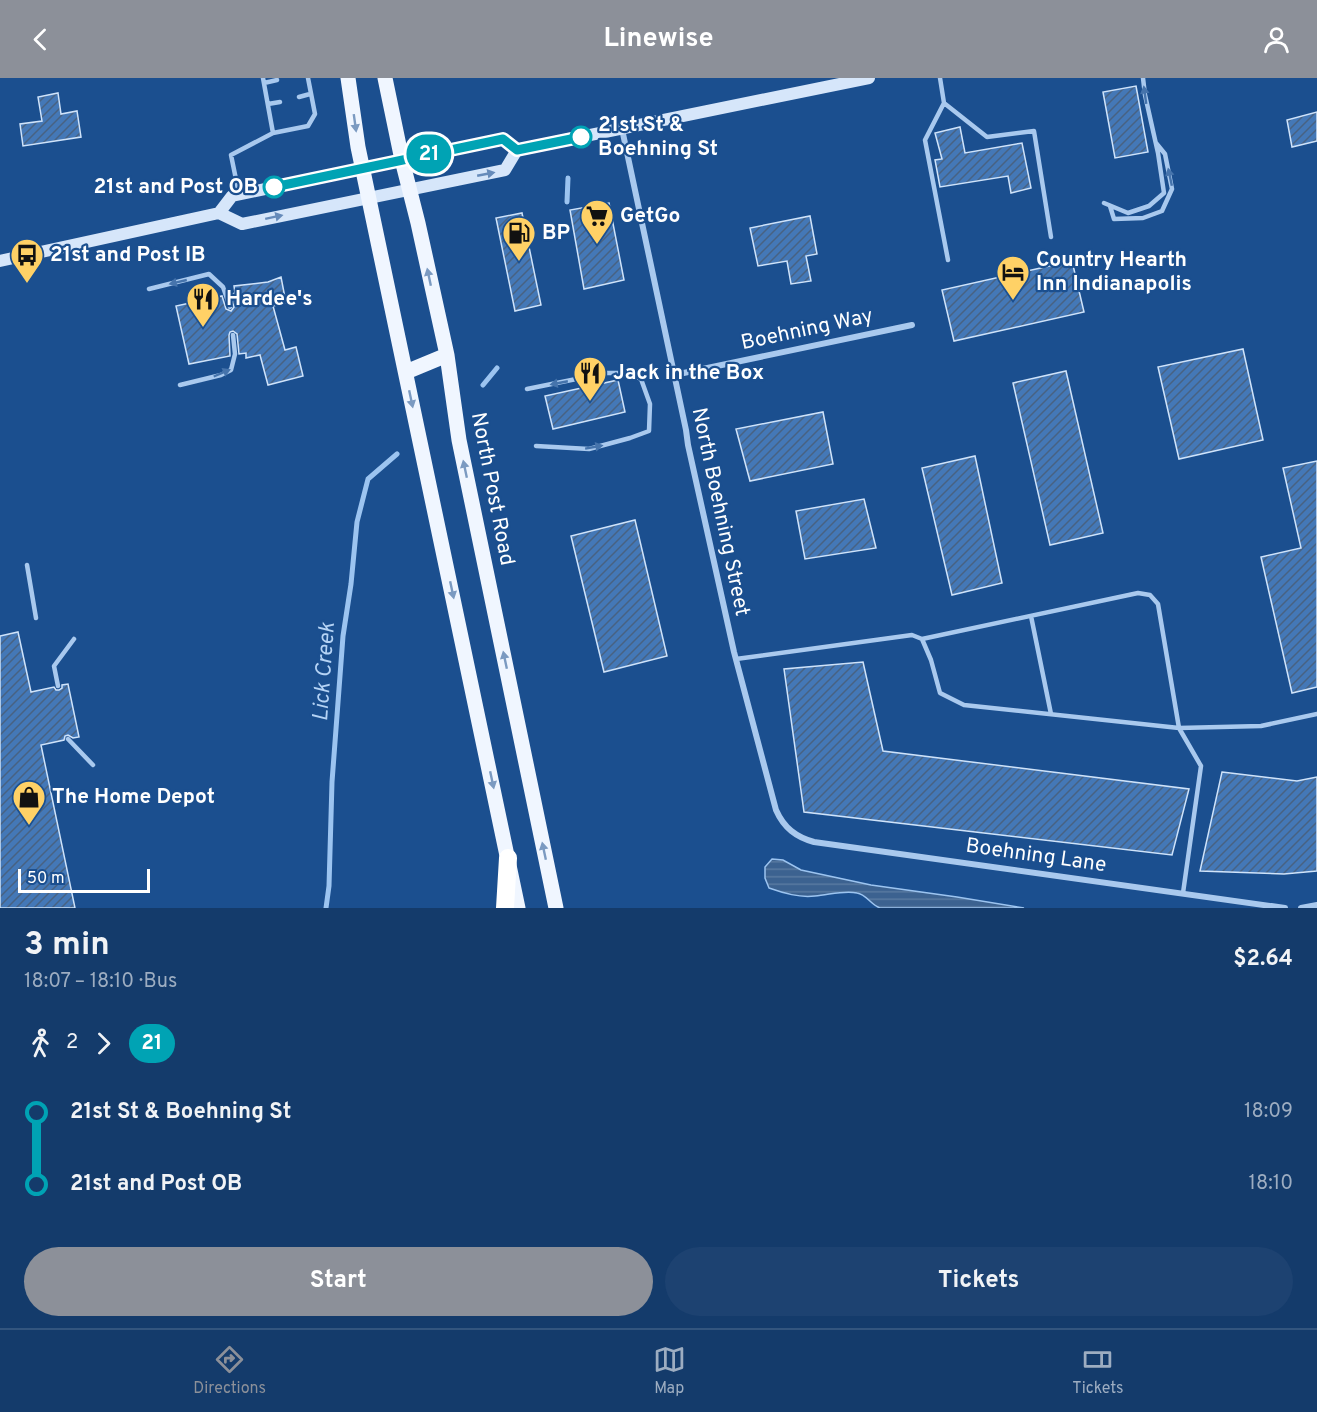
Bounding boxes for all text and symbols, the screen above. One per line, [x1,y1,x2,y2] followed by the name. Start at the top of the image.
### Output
[604,22,713,56] text: Linewise
[24,23,57,56] icon: back
[1260,23,1293,56] icon: person
[1141,86,1150,105] one-way arrow
[598,112,718,163] place label: 21st St & Boehning St
[350,114,359,133] one-way arrow
[570,126,592,148] marker: 21st St & Boehning St
[402,134,456,174] line badge: 21
[418,141,440,168] text: 21
[1165,167,1174,186] one-way arrow
[477,169,496,178] one-way arrow
[94,174,258,201] place label: 21st and Post OB
[263,176,285,198] marker: 21st and Post OB
[579,198,615,245] supermarket icon: GetGo
[620,203,680,230] place label: GetGo
[265,212,284,221] one-way arrow
[501,215,537,262] fuel station icon: BP
[542,220,570,247] place label: BP
[9,237,45,284] bus stop icon: 21st and Post IB
[50,242,206,269] place label: 21st and Post IB
[1036,247,1192,298] place label: Country Hearth Inn Indianapolis
[995,254,1031,301] hotel icon: Country Hearth Inn Indianapolis
[424,268,433,287] one-way arrow
[168,278,187,287] one-way arrow
[185,281,221,328] restaurant icon: Hardee's
[226,286,313,313] place label: Hardee's
[739,303,875,357] street label: Boehning Way
[572,355,608,402] restaurant icon: Jack in the Box
[613,360,764,387] place label: Jack in the Box
[214,368,232,378] one-way arrow
[549,379,568,388] one-way arrow
[407,390,417,408] one-way arrow
[685,405,755,619] street label: North Boehning Street
[464,410,520,568] street label: North Post Road
[585,442,604,451] one-way arrow
[460,459,469,478] one-way arrow
[448,580,457,599] one-way arrow
[308,621,342,722] water label: Lick Creek
[500,650,509,669] one-way arrow
[488,771,497,790] one-way arrow
[11,779,47,826] shop icon: The Home Depot
[52,784,215,811] place label: The Home Depot
[964,833,1108,879] street label: Boehning Lane
[539,841,548,860] one-way arrow
[18,866,150,894] scale bar
[27,869,65,889] text: 50 m
[24,925,110,967] text: 3 min
[1233,946,1293,973] text: $2.64
[24,969,177,995] text: 18:07 – 18:10 · Bus
[24,1027,57,1060] icon: walk
[87,1027,120,1060] icon: forward
[66,1030,78,1056] text: 2
[141,1030,163,1057] text: 21
[70,1099,291,1126] text: 21st St & Boehning St
[1244,1099,1293,1125] text: 18:09
[70,1171,242,1198] text: 21st and Post OB
[1249,1171,1293,1197] text: 18:10
[24,1247,653,1316] button: Start
[665,1247,1293,1316] button: Tickets
[193,1343,266,1399] tab: Directions
[653,1343,686,1399] tab: Map
[1072,1343,1124,1399] tab: Tickets

